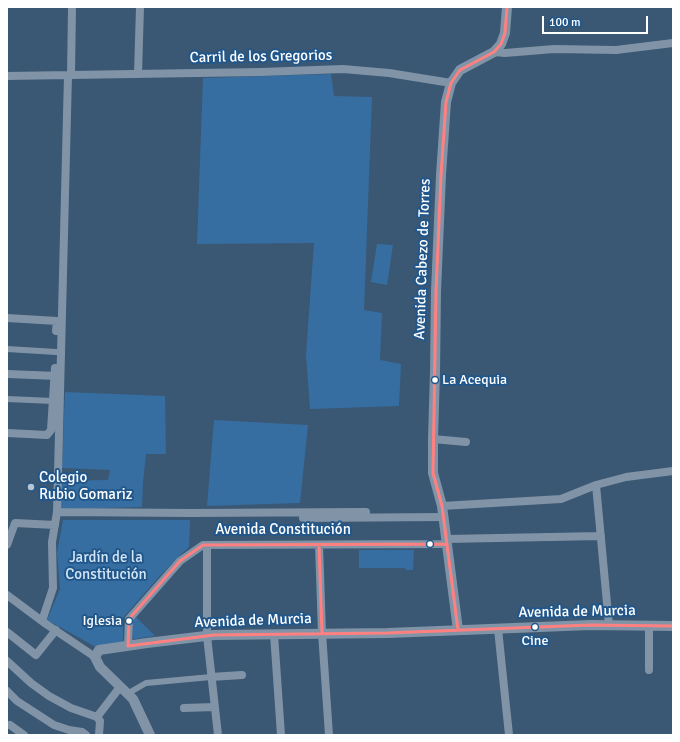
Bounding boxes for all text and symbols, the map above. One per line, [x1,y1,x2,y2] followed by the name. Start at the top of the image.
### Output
[544,8,650,34] scale bar
[549,15,581,30] text: 100 m
[190,47,332,67] street label: Carril de los Gregorios
[411,178,435,340] street label: Avenida Cabezo de Torres
[442,372,507,388] place label: La Acequia
[430,375,440,385] marker: La Acequia
[39,469,133,504] place label: Colegio Rubio Gomariz
[26,482,36,492] marker: Colegio Rubio Gomariz
[215,521,351,539] street label: Avenida Constitución
[425,539,435,549] unlabelled marker
[65,549,147,584] park label: Jardín de la Constitución
[518,602,636,622] street label: Avenida de Murcia
[194,610,312,632] street label: Avenida de Murcia
[82,613,122,629] place label: Iglesia
[124,616,134,626] marker: Iglesia
[530,622,540,632] marker: Cine
[522,633,548,649] place label: Cine

